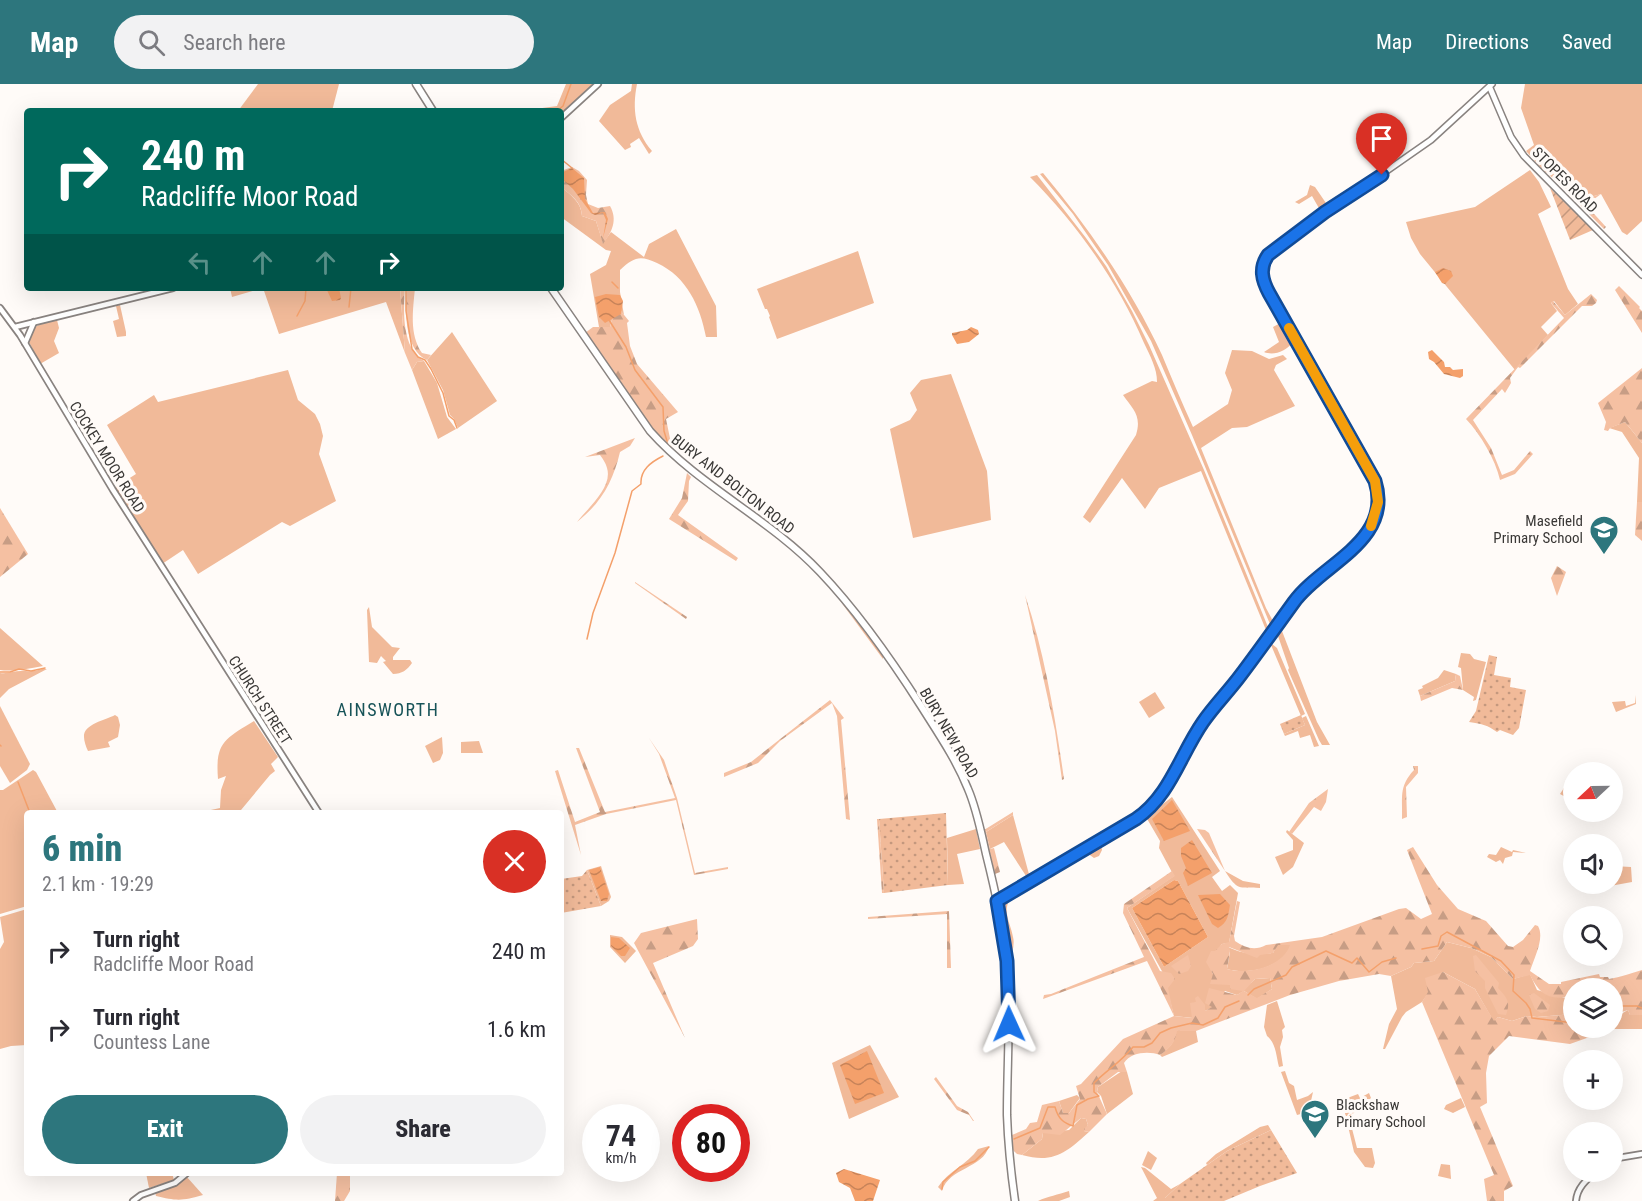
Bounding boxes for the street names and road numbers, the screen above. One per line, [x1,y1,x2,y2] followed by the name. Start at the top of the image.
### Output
[1528,143,1602,217] street label: STOPES ROAD
[66,398,148,516] street label: COCKEY MOOR ROAD
[668,430,798,538] street label: BURY AND BOLTON ROAD
[225,652,295,748] street label: CHURCH STREET
[916,685,982,781] street label: BURY NEW ROAD

